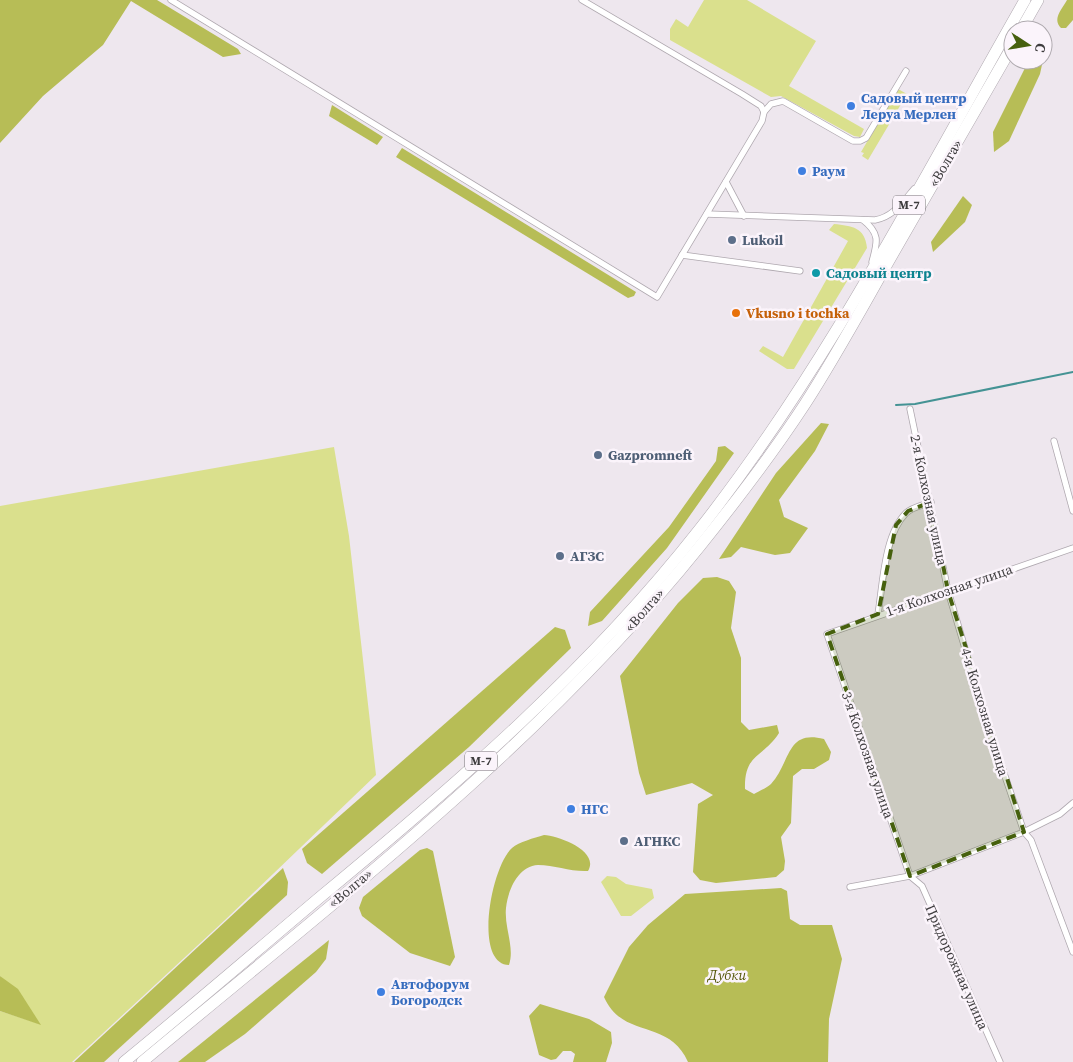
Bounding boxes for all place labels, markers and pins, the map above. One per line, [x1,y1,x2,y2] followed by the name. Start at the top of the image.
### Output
[861,88,967,124] place label: Садовый центр Леруа Мерлен
[845,100,857,112] marker: Садовый центр Леруа Мерлен
[812,161,845,181] place label: Раум
[796,165,808,177] marker: Раум
[742,230,784,250] place label: Lukoil
[726,234,738,246] marker: Lukoil
[826,263,932,283] place label: Садовый центр
[810,267,822,279] marker: Садовый центр
[746,303,850,323] place label: Vkusno i tochka
[730,307,742,319] marker: Vkusno i tochka
[608,445,692,465] place label: Gazpromneft
[592,449,604,461] marker: Gazpromneft
[570,546,604,566] place label: АГЗС
[554,550,566,562] marker: АГЗС
[581,799,609,819] place label: НГС
[565,803,577,815] marker: НГС
[634,831,680,851] place label: АГНКС
[618,835,630,847] marker: АГНКС
[391,974,469,1010] place label: Автофорум Богородск
[375,986,387,998] marker: Автофорум Богородск

